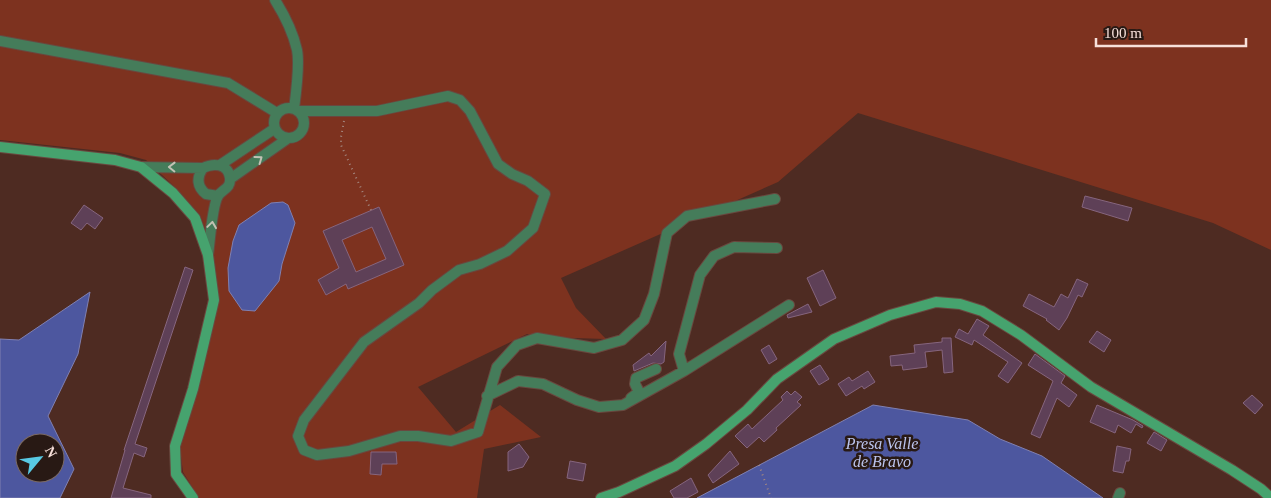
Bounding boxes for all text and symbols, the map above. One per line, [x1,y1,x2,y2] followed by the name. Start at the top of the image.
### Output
[1096,15,1246,47] scale bar
[1104,25,1142,41] text: 100 m
[253,156,262,165] one-way arrow
[168,162,176,172] one-way arrow
[206,221,217,229] one-way arrow
[15,433,65,483] north arrow
[845,435,918,470] water label: Presa Valle de Bravo
[42,444,60,460] text: N

